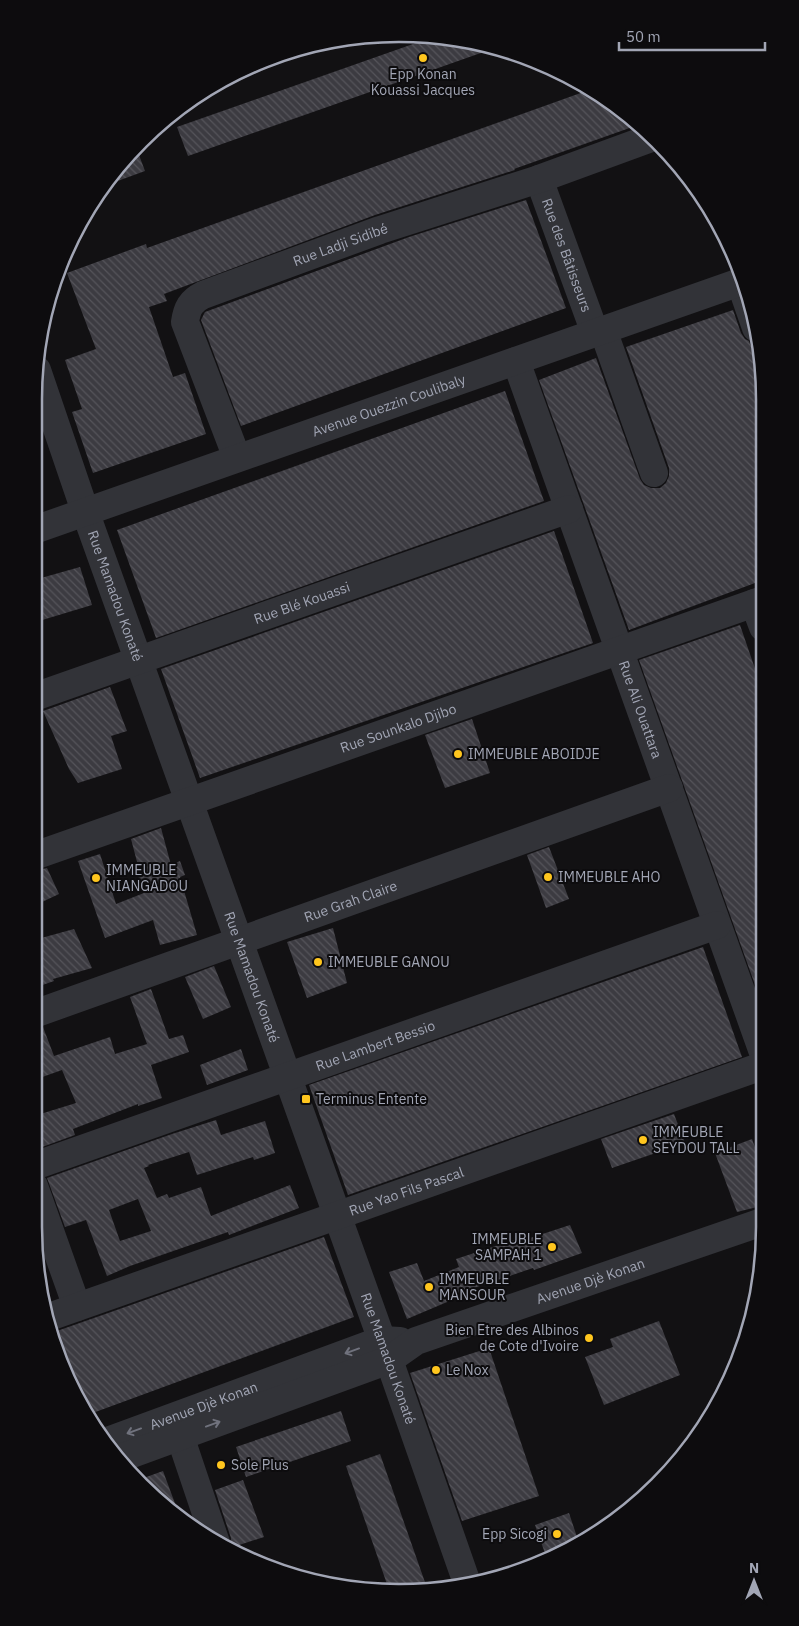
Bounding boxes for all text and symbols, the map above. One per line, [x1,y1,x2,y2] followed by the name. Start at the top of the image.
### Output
[619,20,765,52] scale bar
[626,27,661,46] text: 50 m
[417,52,429,64] marker: Epp Konan Kouassi Jacques
[371,65,475,99] place label: Epp Konan Kouassi Jacques
[538,196,596,315] street label: Rue des Bâtisseurs
[290,219,390,270] street label: Rue Ladji Sidibé
[310,370,468,441] street label: Avenue Ouezzin Coulibaly
[84,528,147,664] street label: Rue Mamadou Konaté
[251,578,352,628] street label: Rue Blé Kouassi
[615,658,666,761] street label: Rue Ali Ouattara
[338,699,459,757] street label: Rue Sounkalo Djibo
[468,745,600,763] place label: IMMEUBLE ABOIDJE
[452,748,464,760] marker: IMMEUBLE ABOIDJE
[106,861,188,895] place label: IMMEUBLE NIANGADOU
[558,868,660,886] place label: IMMEUBLE AHO
[542,871,554,883] marker: IMMEUBLE AHO
[90,872,102,884] marker: IMMEUBLE NIANGADOU
[301,876,400,926] street label: Rue Grah Claire
[220,909,284,1045] street label: Rue Mamadou Konaté
[328,953,450,971] place label: IMMEUBLE GANOU
[312,956,324,968] marker: IMMEUBLE GANOU
[313,1016,438,1075] street label: Rue Lambert Bessio
[316,1090,427,1108] place label: Terminus Entente
[300,1093,312,1105] marker: Terminus Entente
[653,1123,740,1157] place label: IMMEUBLE SEYDOU TALL
[637,1134,649,1146] marker: IMMEUBLE SEYDOU TALL
[347,1163,466,1220] street label: Rue Yao Fils Pascal
[472,1230,542,1264] place label: IMMEUBLE SAMPAH 1
[546,1241,558,1253] marker: IMMEUBLE SAMPAH 1
[534,1254,647,1308] street label: Avenue Djè Konan
[439,1270,509,1304] place label: IMMEUBLE MANSOUR
[423,1281,435,1293] marker: IMMEUBLE MANSOUR
[357,1290,420,1427] street label: Rue Mamadou Konaté
[445,1321,579,1355] place label: Bien Etre des Albinos de Cote d'Ivoire
[583,1332,595,1344] marker: Bien Etre des Albinos de Cote d'Ivoire
[345,1347,360,1356] one-way arrow
[446,1361,489,1379] place label: Le Nox
[430,1364,442,1376] marker: Le Nox
[147,1378,260,1434] street label: Avenue Djè Konan
[205,1419,220,1428] one-way arrow
[127,1427,142,1436] one-way arrow
[231,1456,289,1474] place label: Sole Plus
[215,1459,227,1471] marker: Sole Plus
[482,1525,547,1543] place label: Epp Sicogi
[551,1528,563,1540] marker: Epp Sicogi
[729,1556,779,1606] north arrow
[749,1559,759,1577] text: N

